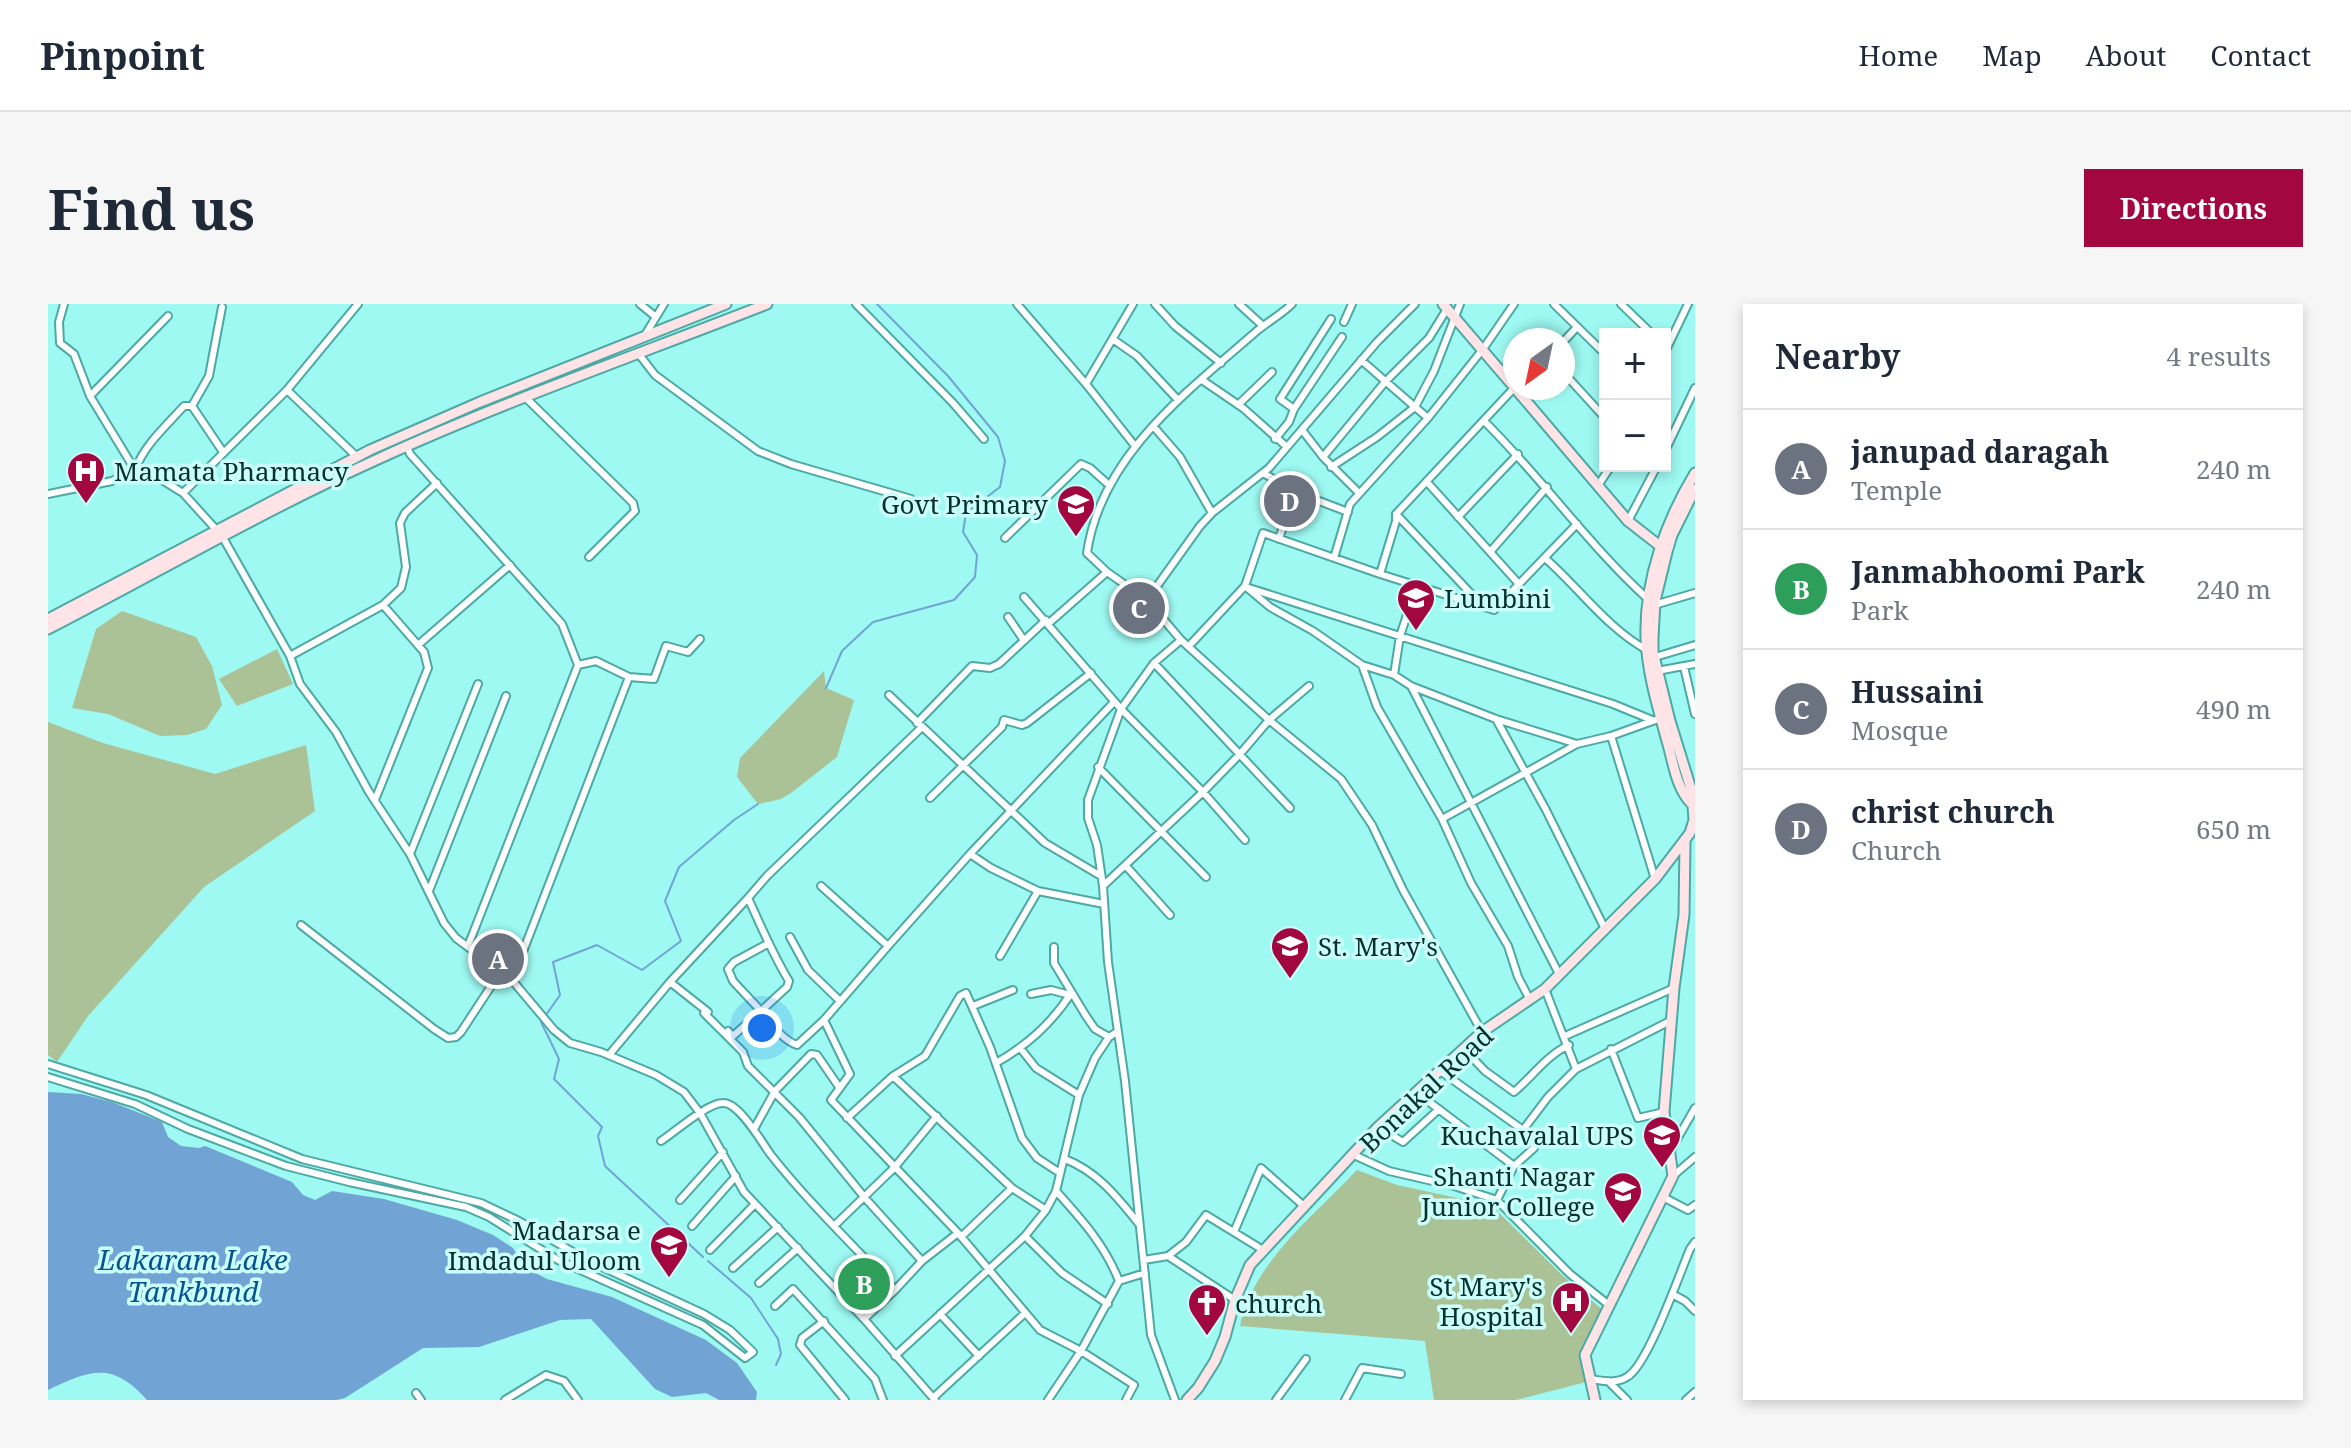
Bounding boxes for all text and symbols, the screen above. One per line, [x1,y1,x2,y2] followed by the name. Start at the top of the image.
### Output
[40,29,205,81] text: Pinpoint
[1859,36,1938,74] text: Home
[1982,36,2042,74] text: Map
[2086,36,2166,74] text: About
[2210,36,2311,74] text: Contact
[2084,169,2303,247] button: Directions
[48,170,255,246] text: Find us
[1503,328,1575,400] north arrow
[1599,328,1671,472] map controls
[1599,328,1671,400] button: +
[1775,333,1901,379] text: Nearby
[2166,338,2271,374] text: 4 results
[1599,400,1671,472] button: −
[1851,431,2109,472] text: janupad daragah
[65,450,107,505] hospital icon: Mamata Pharmacy
[1791,451,1811,487] text: A
[2196,451,2271,487] text: 240 m
[114,453,349,489] place label: Mamata Pharmacy
[1264,471,1316,531] pin: D
[1851,472,1942,508] text: Temple
[1055,483,1097,538] school or university icon: Govt Primary
[881,486,1048,522] place label: Govt Primary
[1851,551,2145,592] text: Janmabhoomi Park
[1792,571,1810,607] text: B
[2196,571,2271,607] text: 240 m
[1395,577,1437,632] school or university icon: Lumbini
[1113,578,1165,638] pin: C
[1444,580,1551,616] place label: Lumbini
[1851,592,1909,628] text: Park
[1851,671,1984,712] text: Hussaini
[1792,691,1810,727] text: C
[2196,691,2271,727] text: 490 m
[1851,712,1949,748] text: Mosque
[1851,791,2055,832] text: christ church
[1791,811,1811,847] text: D
[2196,811,2271,847] text: 650 m
[1851,832,1942,868] text: Church
[1269,925,1311,980] school or university icon: St. Mary's
[1318,928,1438,964] place label: St. Mary's
[472,929,524,989] pin: A
[742,1008,782,1048] your location
[1351,1018,1501,1160] street label: Bonakal Road
[1641,1114,1683,1169] school or university icon: Kuchavalal UPS
[1440,1117,1634,1153] place label: Kuchavalal UPS
[1420,1158,1595,1224] place label: Shanti Nagar Junior College
[1602,1170,1644,1225] school or university icon: Shanti Nagar Junior College
[448,1212,641,1278] place label: Madarsa e Imdadul Uloom
[648,1224,690,1279] school or university icon: Madarsa e Imdadul Uloom
[97,1240,288,1310] water label: Lakaram Lake Tankbund
[838,1254,890,1314] pin: B
[1430,1268,1543,1334] place label: St Mary's Hospital
[1550,1280,1592,1335] hospital icon: St Mary's Hospital
[1186,1282,1228,1337] church icon: church
[1235,1285,1322,1321] place label: church

